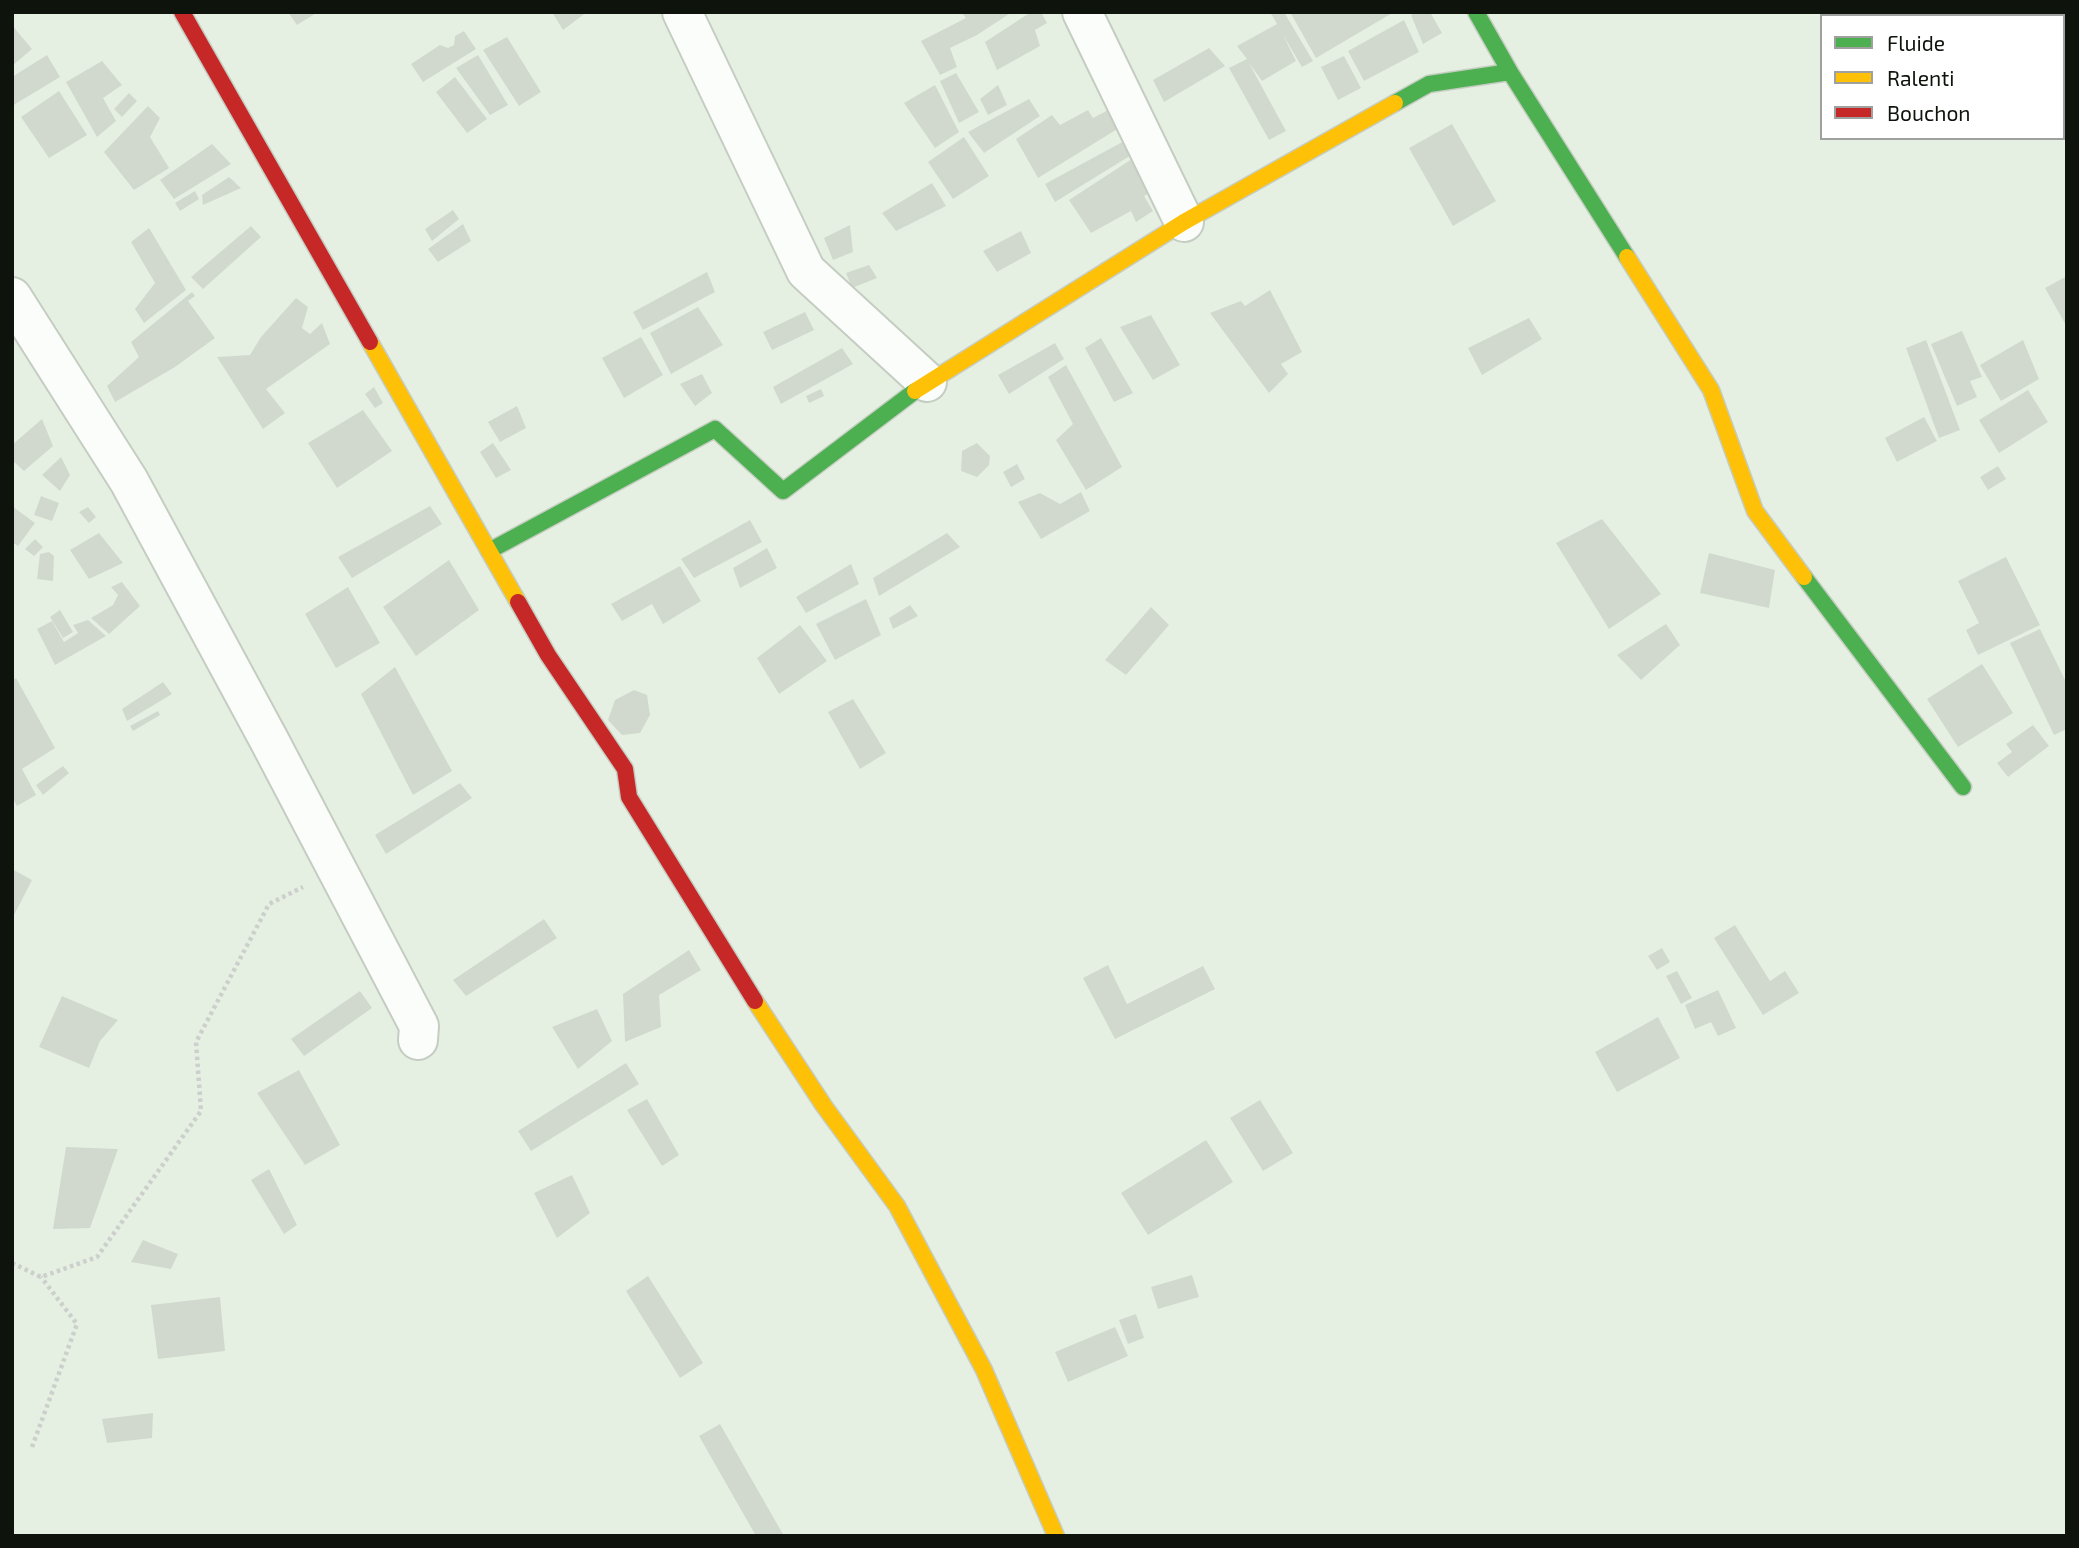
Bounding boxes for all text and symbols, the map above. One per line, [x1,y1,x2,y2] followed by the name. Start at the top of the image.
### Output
[1820,14,2065,140] legend
[1887,30,1945,55] text: Fluide
[1887,65,1954,90] text: Ralenti
[1887,100,1971,125] text: Bouchon

